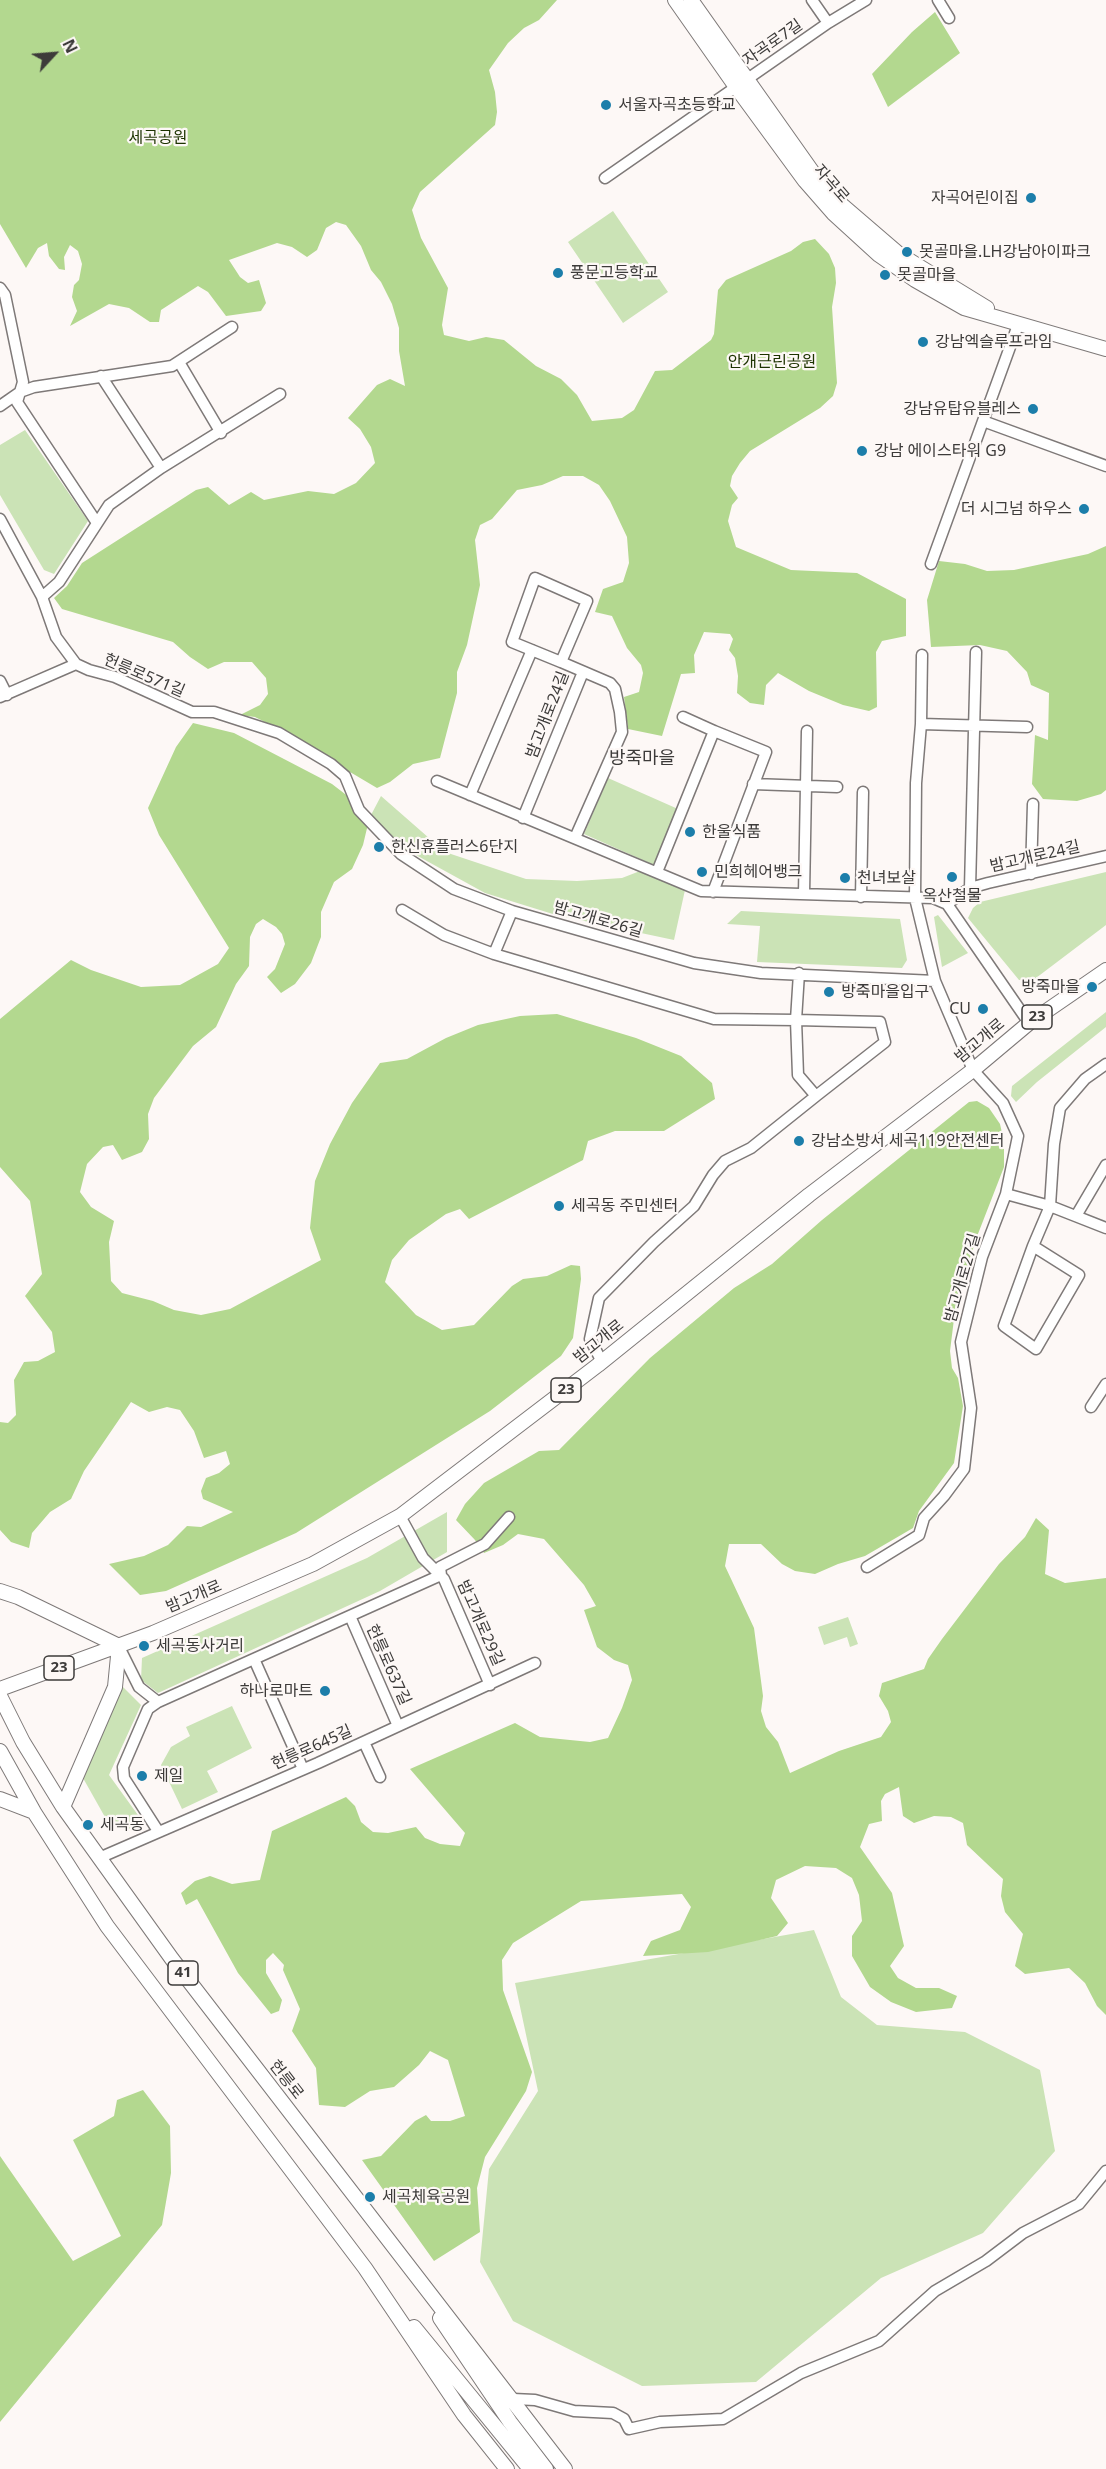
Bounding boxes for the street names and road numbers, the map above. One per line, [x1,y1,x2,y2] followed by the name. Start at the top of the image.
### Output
[740,16,806,70] street label: 자곡로7길
[809,161,853,207] street label: 자곡로
[101,650,187,702] street label: 헌릉로571길
[523,669,573,761] street label: 밤고개로24길
[988,837,1082,877] street label: 밤고개로24길
[551,898,645,942] street label: 밤고개로26길
[1022,1005,1052,1029] road number: 23
[951,1015,1009,1067] street label: 밤고개로
[941,1231,985,1325] street label: 밤고개로27길
[570,1316,628,1368] street label: 밤고개로
[551,1378,581,1402] road number: 23
[163,1577,225,1617] street label: 밤고개로
[453,1577,507,1669] street label: 밤고개로29길
[362,1622,414,1708] street label: 헌릉로637길
[44,1656,74,1680] road number: 23
[269,1722,355,1774] street label: 헌릉로645길
[168,1961,198,1985] road number: 41
[265,2057,307,2103] street label: 헌릉로

